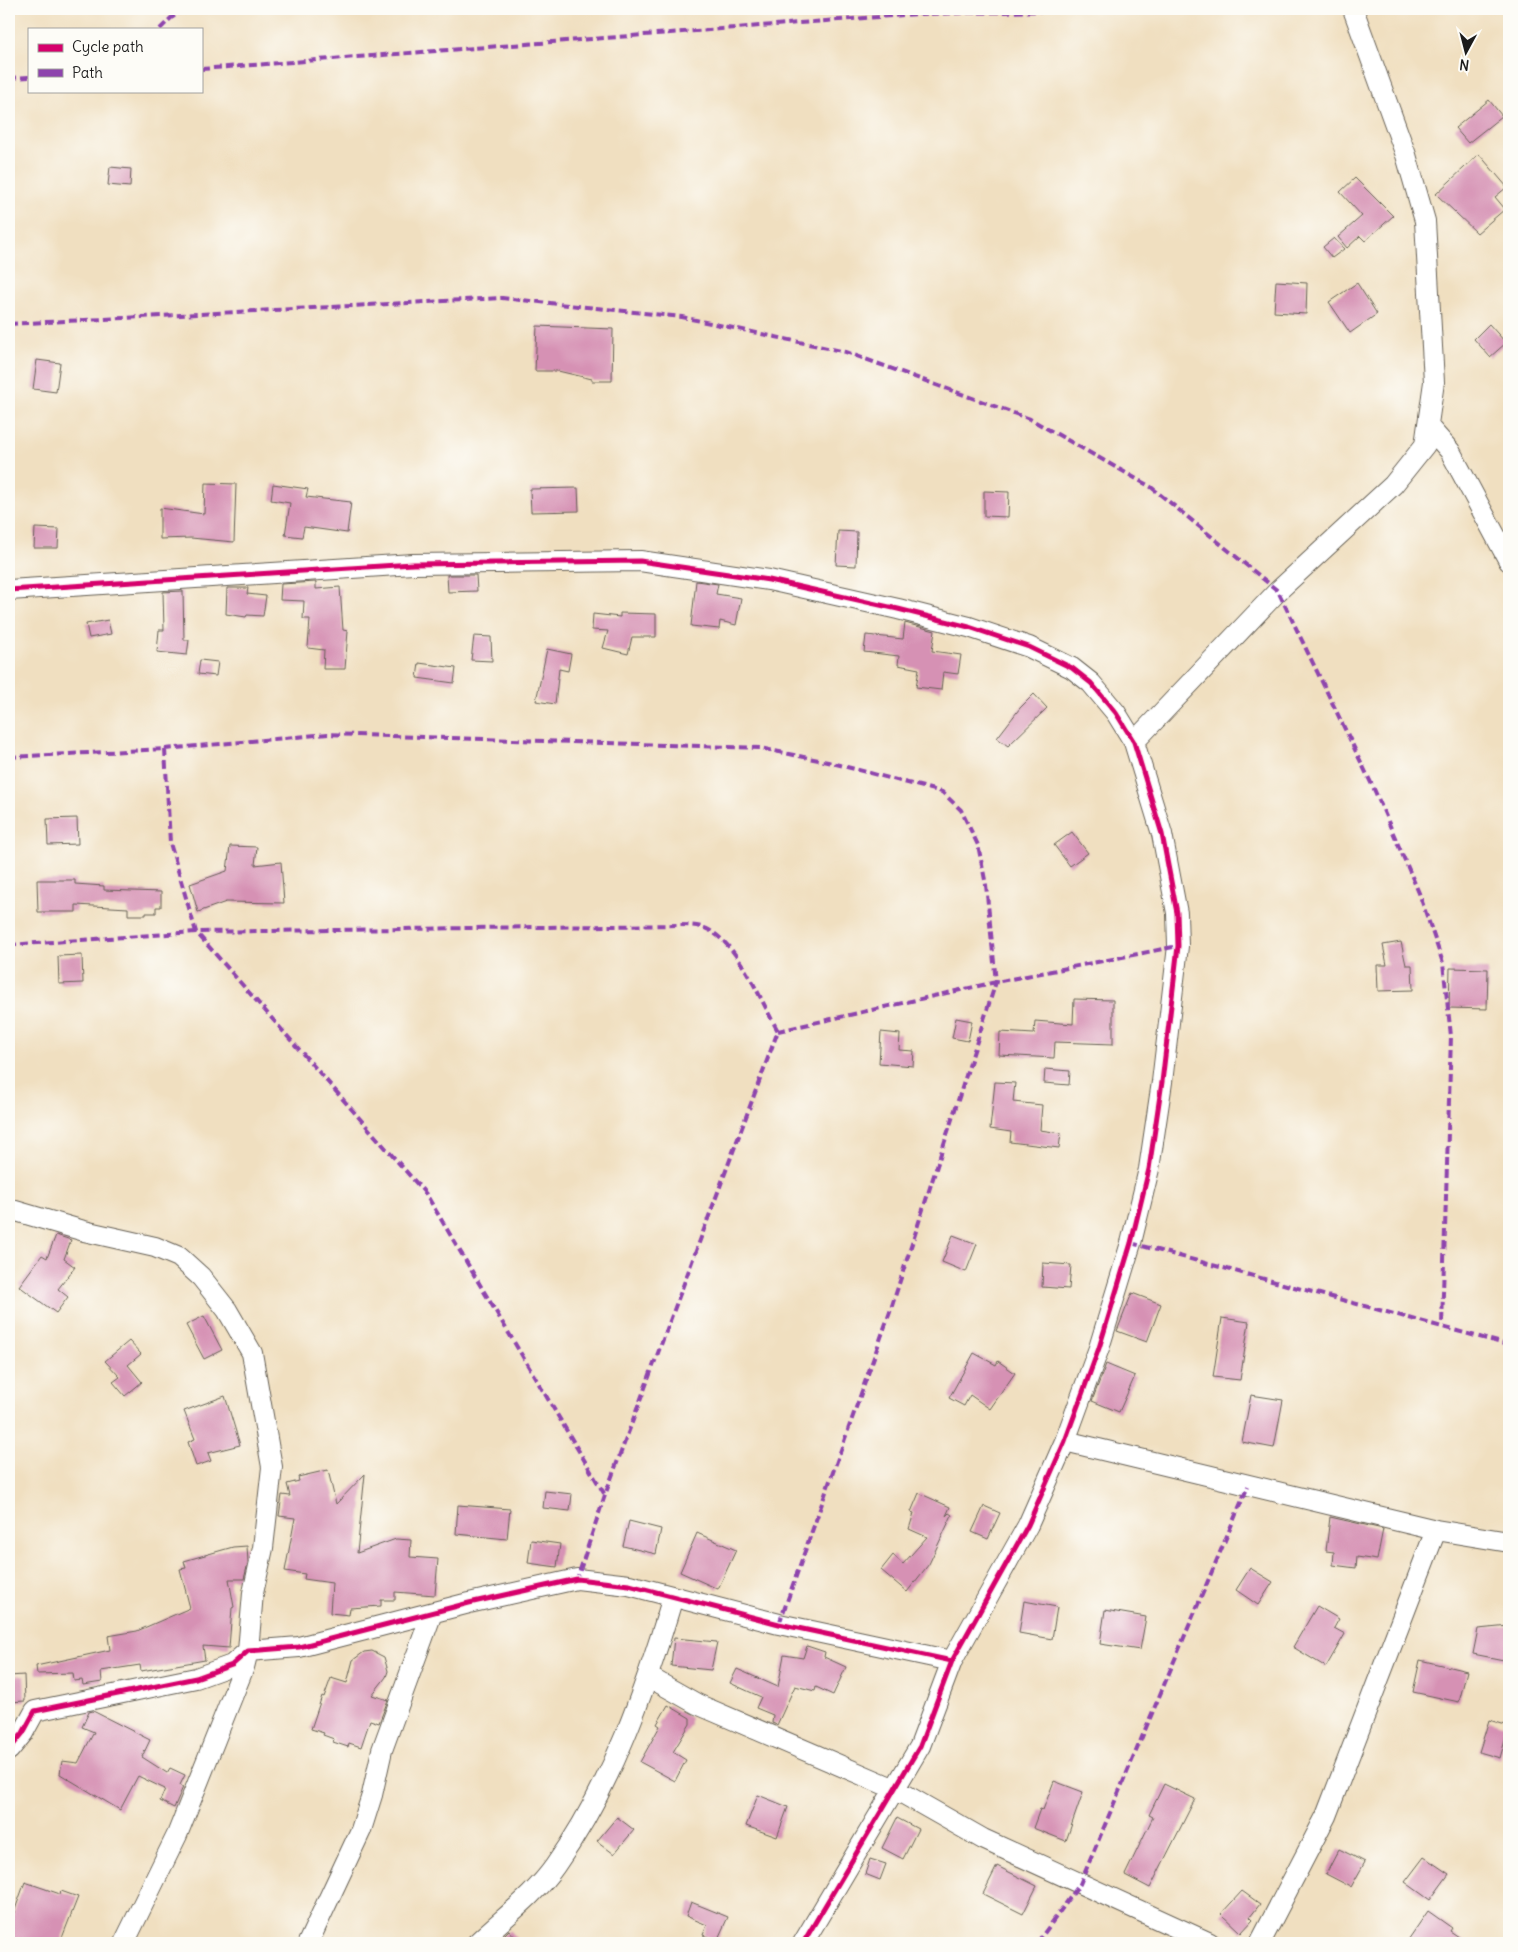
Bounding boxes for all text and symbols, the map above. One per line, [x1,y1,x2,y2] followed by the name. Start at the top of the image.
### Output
[28,28,202,92] legend
[1440,28,1490,78] north arrow
[72,37,144,56] text: Cycle path
[1459,55,1470,74] text: N
[72,63,103,82] text: Path

